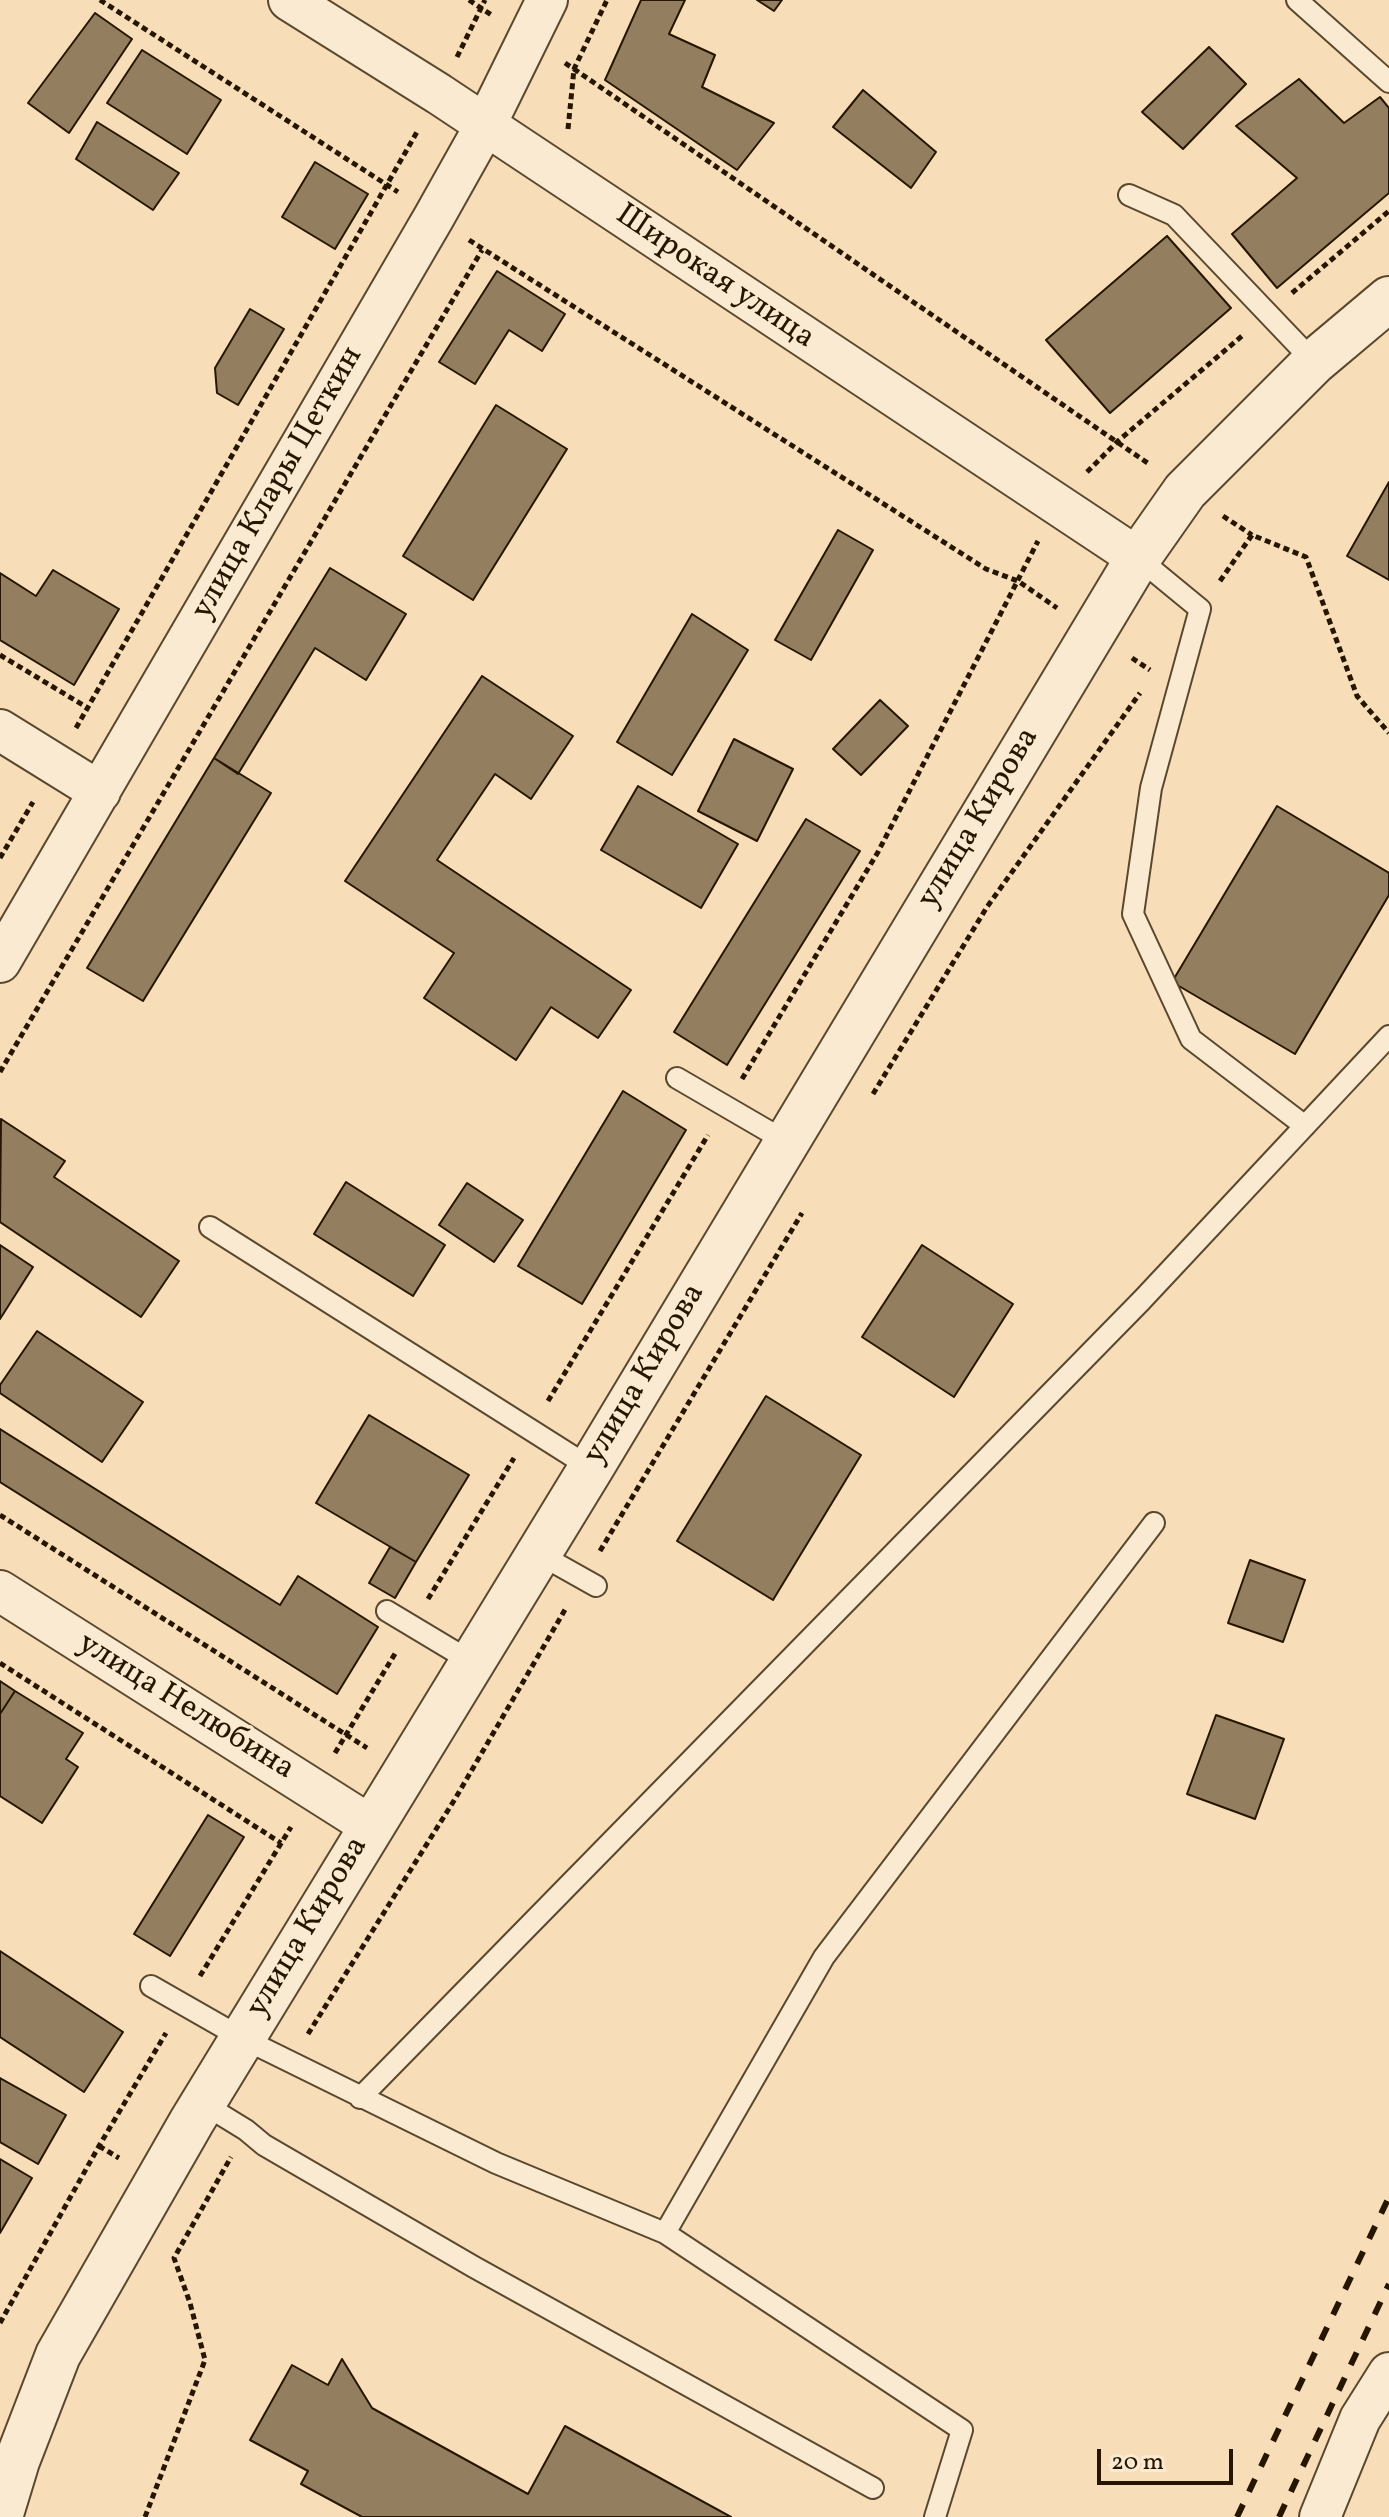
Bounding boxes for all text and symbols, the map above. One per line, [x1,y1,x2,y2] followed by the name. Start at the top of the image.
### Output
[607,197,821,359] street label: Широкая улица
[185,340,373,628] street label: улица Клары Цеткин
[911,722,1049,916] street label: улица Кирова
[577,1278,715,1472] street label: улица Кирова
[70,1626,300,1790] street label: улица Нелюбина
[240,1831,378,2025] street label: улица Кирова
[1101,2433,1237,2483] scale bar
[1111,2446,1164,2480] text: 20 m

